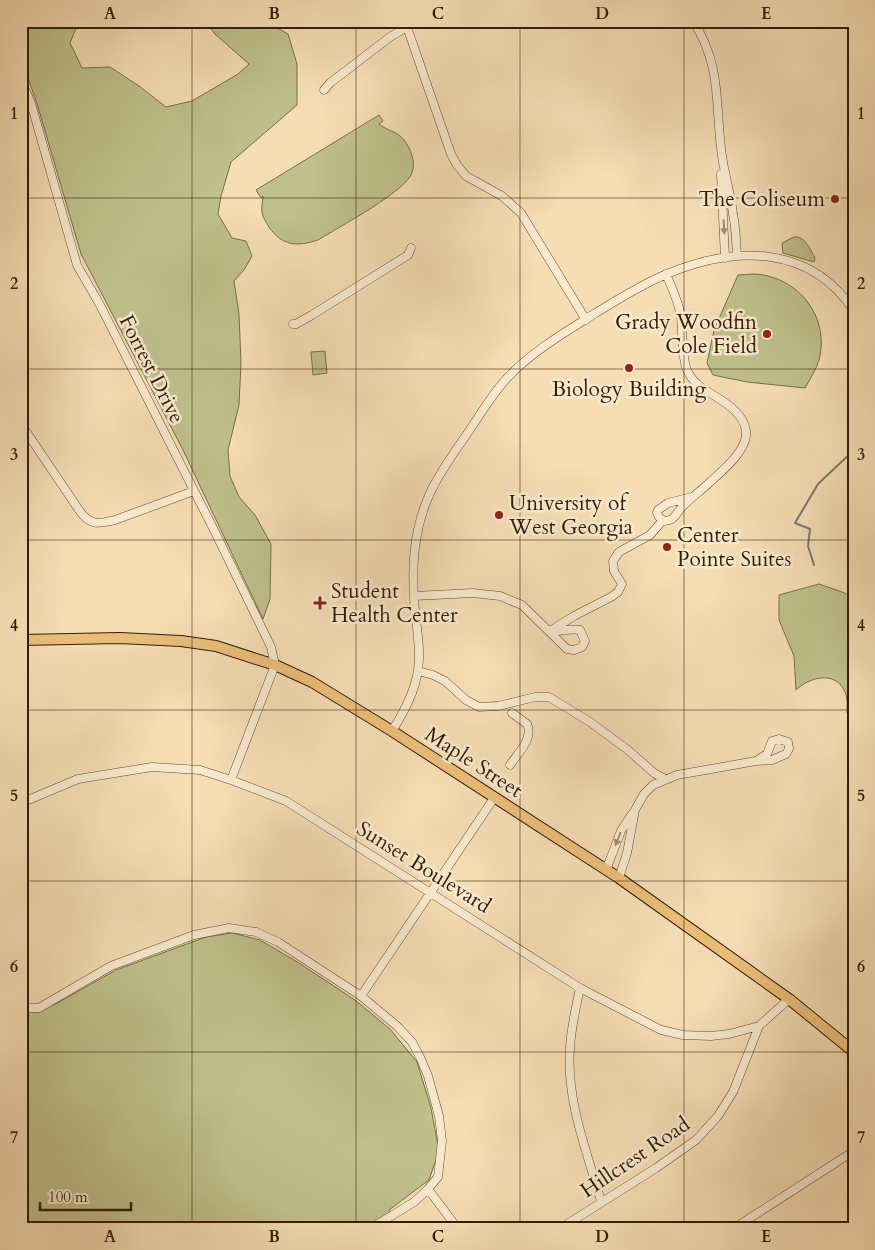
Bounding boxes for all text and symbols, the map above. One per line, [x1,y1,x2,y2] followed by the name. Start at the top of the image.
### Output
[104,3,116,25] text: A
[268,3,280,25] text: B
[432,3,444,25] text: C
[595,3,609,25] text: D
[761,3,771,25] text: E
[10,103,18,125] text: 1
[857,103,865,125] text: 1
[698,185,825,214] place label: The Coliseum
[829,193,841,205] marker: The Coliseum
[720,219,728,235] one-way arrow
[10,273,18,295] text: 2
[857,273,865,295] text: 2
[615,308,757,361] place label: Grady Woodfin Cole Field
[112,310,191,428] street label: Forrest Drive
[761,328,773,340] marker: Grady Woodfin Cole Field
[623,362,635,374] marker: Biology Building
[552,375,707,404] place label: Biology Building
[10,444,18,466] text: 3
[857,444,865,466] text: 3
[508,489,633,542] place label: University of West Georgia
[493,509,505,521] marker: University of West Georgia
[677,521,792,574] place label: Center Pointe Suites
[661,541,673,553] marker: Center Pointe Suites
[331,577,458,630] place label: Student Health Center
[313,596,327,610] marker: Student Health Center
[10,615,18,637] text: 4
[857,615,865,637] text: 4
[419,720,529,805] street label: Maple Street
[10,785,18,807] text: 5
[857,785,865,807] text: 5
[351,814,496,920] street label: Sunset Boulevard
[614,831,621,846] one-way arrow
[10,956,18,978] text: 6
[857,956,865,978] text: 6
[575,1110,696,1205] street label: Hillcrest Road
[10,1127,18,1149] text: 7
[857,1127,865,1149] text: 7
[40,1180,131,1212] scale bar
[48,1187,88,1207] text: 100 m
[104,1226,116,1248] text: A
[268,1226,280,1248] text: B
[432,1226,444,1248] text: C
[595,1226,609,1248] text: D
[761,1226,771,1248] text: E

